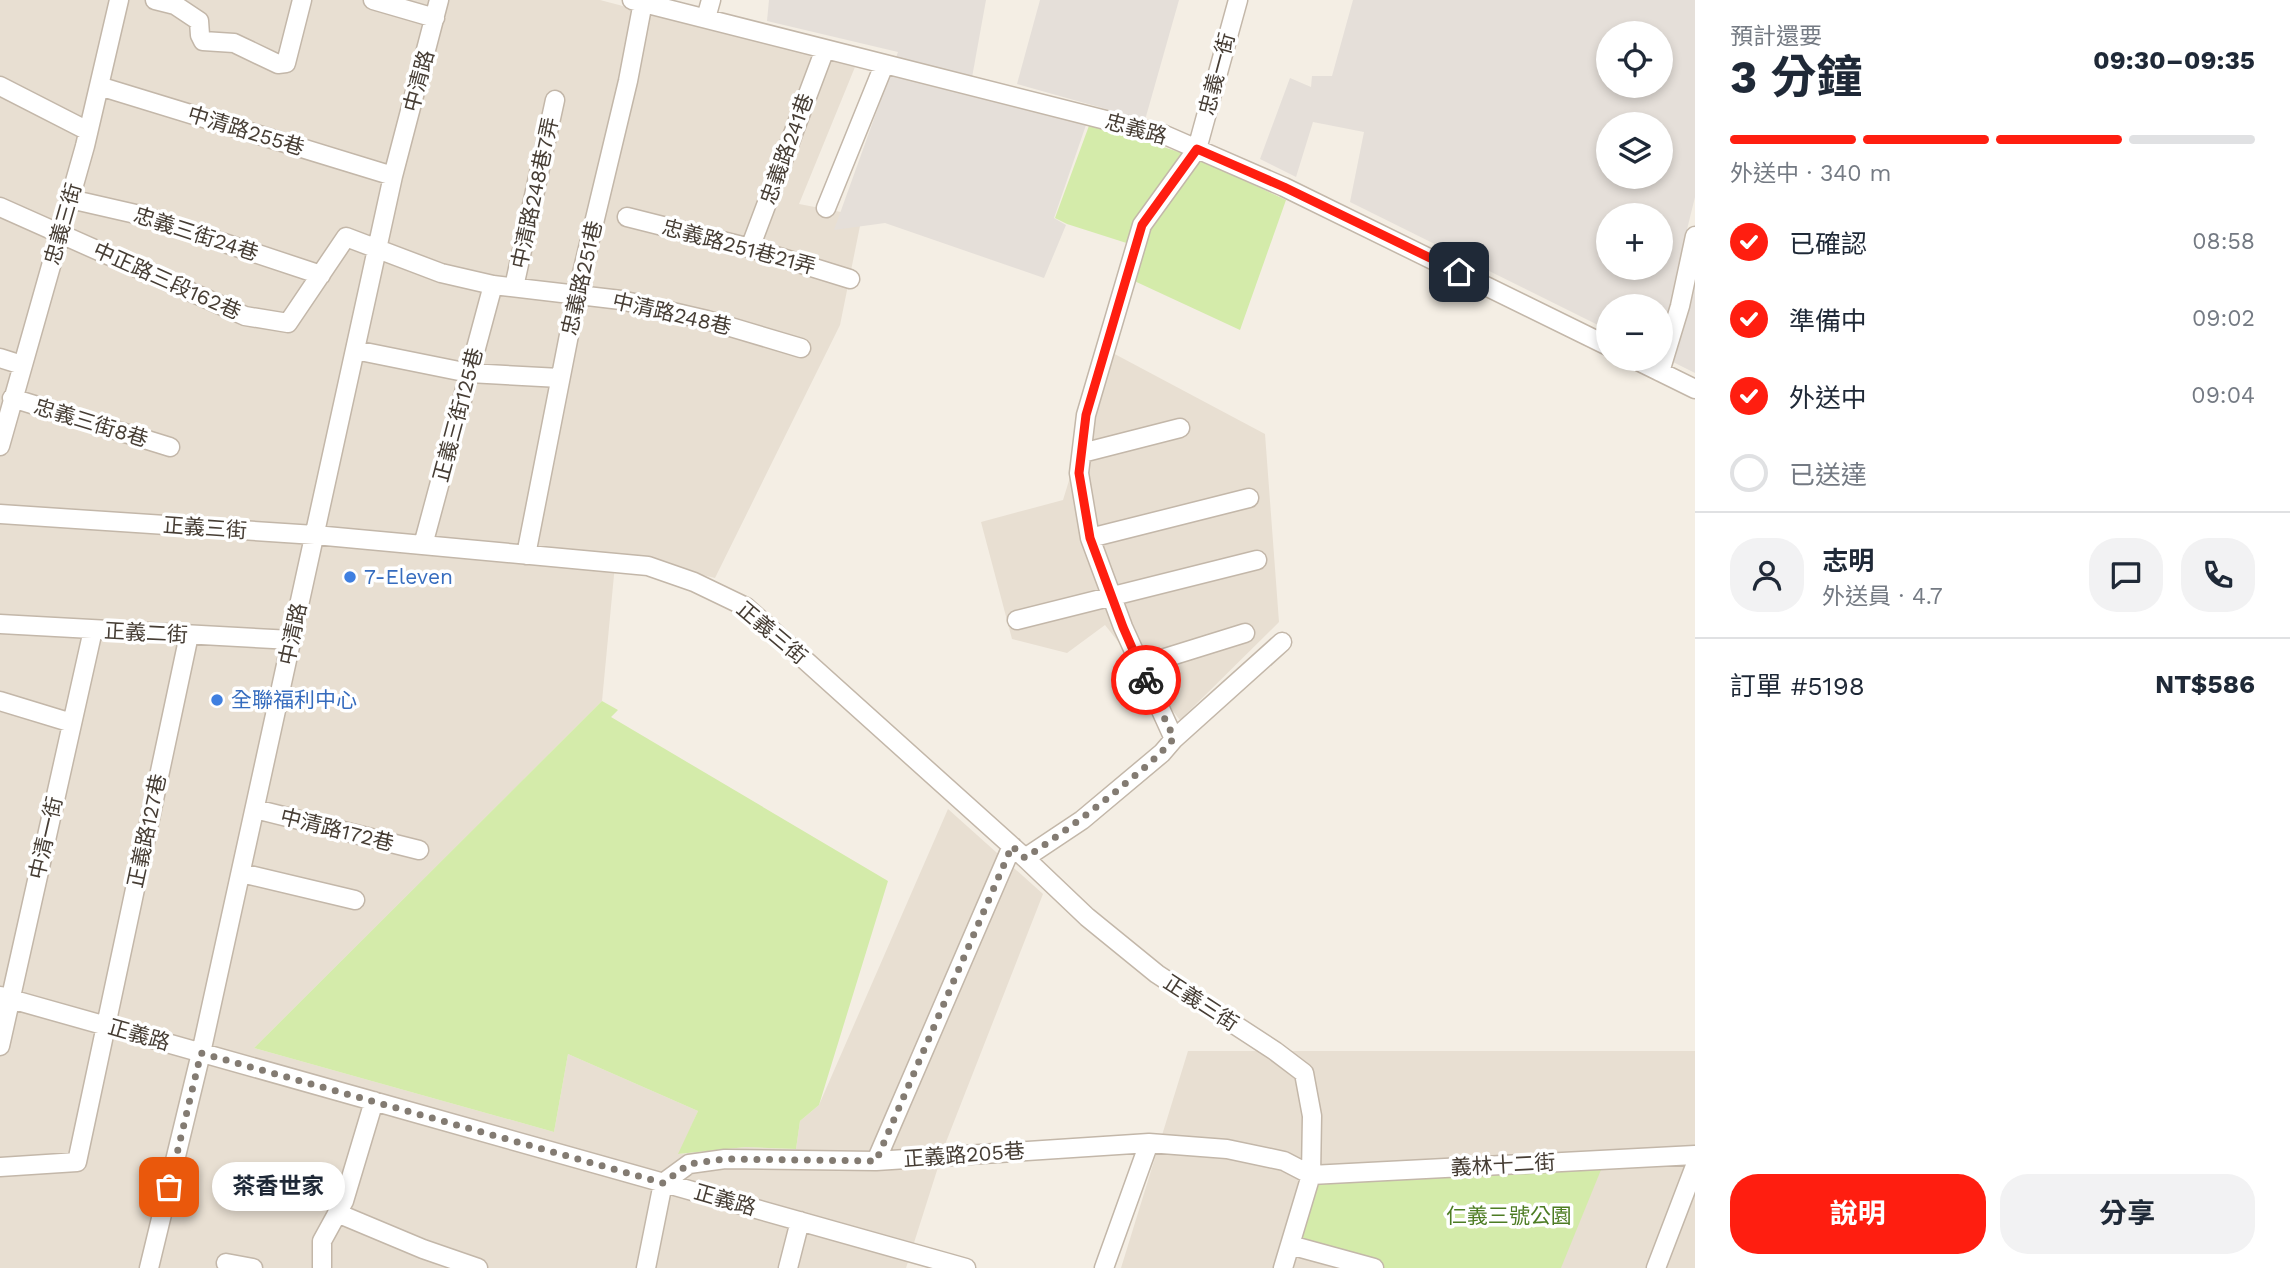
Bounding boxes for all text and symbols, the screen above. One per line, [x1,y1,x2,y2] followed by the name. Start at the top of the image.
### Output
[1596,21,1673,371] map controls
[1596,21,1673,98] button: locate
[1730,23,1822,50] text: 預計還要
[1194,30,1239,118] street label: 忠義一街
[2093,45,2255,75] text: 09:30–09:35
[398,47,439,115] street label: 中清路
[1730,50,1862,104] text: 3 分鐘
[755,90,818,208] street label: 忠義路241巷
[185,101,308,160] street label: 中清路255巷
[1102,108,1170,149] street label: 忠義路
[1596,112,1673,189] button: layers
[506,115,563,271] street label: 中清路248巷7弄
[1730,160,1891,187] text: 外送中 · 340 m
[39,180,86,268] street label: 忠義三街
[131,202,262,265] street label: 忠義三街24巷
[1596,203,1673,280] button: +
[660,214,819,279] street label: 忠義路251巷21弄
[556,218,607,338] street label: 忠義路251巷
[1730,223,1768,261] icon: check
[2192,228,2255,255] text: 08:58
[1789,229,1867,259] text: 已確認
[89,237,245,324] street label: 中正路三段162巷
[1429,242,1489,302] pin
[1440,253,1478,291] icon: home
[610,288,734,339] street label: 中清路248巷
[1596,294,1673,371] button: −
[1730,300,1768,338] icon: check
[2192,305,2255,332] text: 09:02
[1789,306,1867,336] text: 準備中
[428,345,487,485] street label: 正義三街125巷
[1730,377,1768,415] icon: check
[2191,382,2255,409] text: 09:04
[1789,383,1867,413] text: 外送中
[31,393,151,452] street label: 忠義三街8巷
[1789,460,1867,490] text: 已送達
[162,512,248,543] street label: 正義三街
[1730,538,1804,612] button: person
[2089,538,2163,612] button: chat
[2181,538,2255,612] button: phone
[1822,546,1874,576] text: 志明
[364,564,453,589] place label: 7-Eleven
[342,569,358,585] marker: 7-Eleven
[1822,583,1943,610] text: 外送員 · 4.7
[732,596,813,669] street label: 正義三街
[274,600,311,667] street label: 中清路
[103,618,189,647] street label: 正義二街
[1111,645,1181,715] courier
[1127,661,1165,699] icon: bike
[2155,669,2255,699] text: NT$586
[1730,671,1865,701] text: 訂單 #5198
[231,687,357,712] place label: 全聯福利中心
[209,692,225,708] marker: 全聯福利中心
[122,772,171,890] street label: 正義路127巷
[24,794,67,882] street label: 中清一街
[278,803,397,856] street label: 中清路172巷
[1159,969,1243,1036] street label: 正義三街
[105,1014,173,1055] street label: 正義路
[902,1138,1025,1171] street label: 正義路205巷
[1450,1149,1556,1180] street label: 義林十二街
[139,1157,199,1217] pin
[211,1162,344,1212] callout: 茶香世家
[150,1168,188,1206] icon: bag
[233,1173,325,1200] text: 茶香世家
[1730,1174,1986,1254] button: 說明
[2000,1174,2255,1254] button: 分享
[691,1179,759,1220] street label: 正義路
[1446,1203,1572,1228] park label: 仁義三號公園

